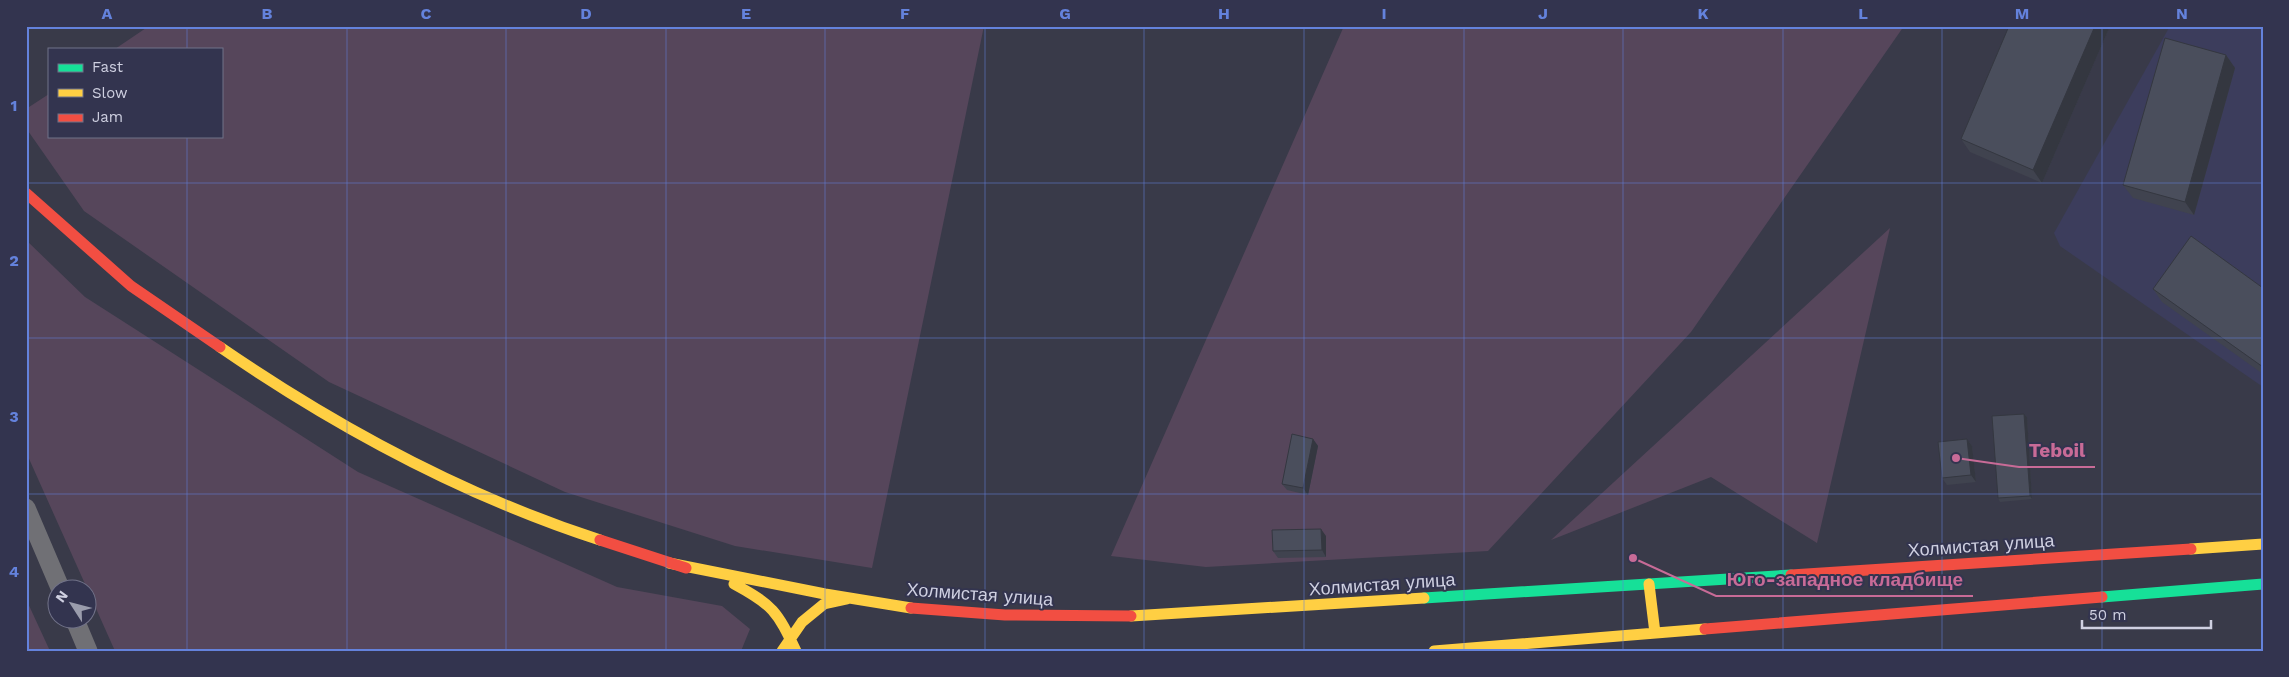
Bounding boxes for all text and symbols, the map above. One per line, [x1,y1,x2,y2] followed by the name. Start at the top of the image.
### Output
[102,4,113,23] text: A
[262,4,273,23] text: B
[421,4,432,23] text: C
[580,4,592,23] text: D
[741,4,751,23] text: E
[900,4,910,23] text: F
[1059,4,1071,23] text: G
[1218,4,1230,23] text: H
[1381,4,1387,23] text: I
[1538,4,1548,23] text: J
[1697,4,1709,23] text: K
[1858,4,1868,23] text: L
[2015,4,2029,23] text: M
[2176,4,2188,23] text: N
[48,48,222,138] legend
[92,58,124,76] text: Fast
[92,84,128,102] text: Slow
[11,96,17,115] text: 1
[92,108,123,126] text: Jam
[9,251,19,270] text: 2
[9,407,19,426] text: 3
[2019,433,2095,467] callout: Teboil
[2029,439,2086,462] text: Teboil
[1907,529,2056,561] street label: Холмистая улица
[9,562,19,581] text: 4
[1716,562,1973,596] callout: Юго-западное кладбище
[1308,568,1457,600] street label: Холмистая улица
[1727,568,1963,591] text: Юго-западное кладбище
[906,578,1055,610] street label: Холмистая улица
[48,580,98,630] north arrow
[52,587,71,605] text: N
[2082,597,2210,629] scale bar
[2089,606,2126,624] text: 50 m

